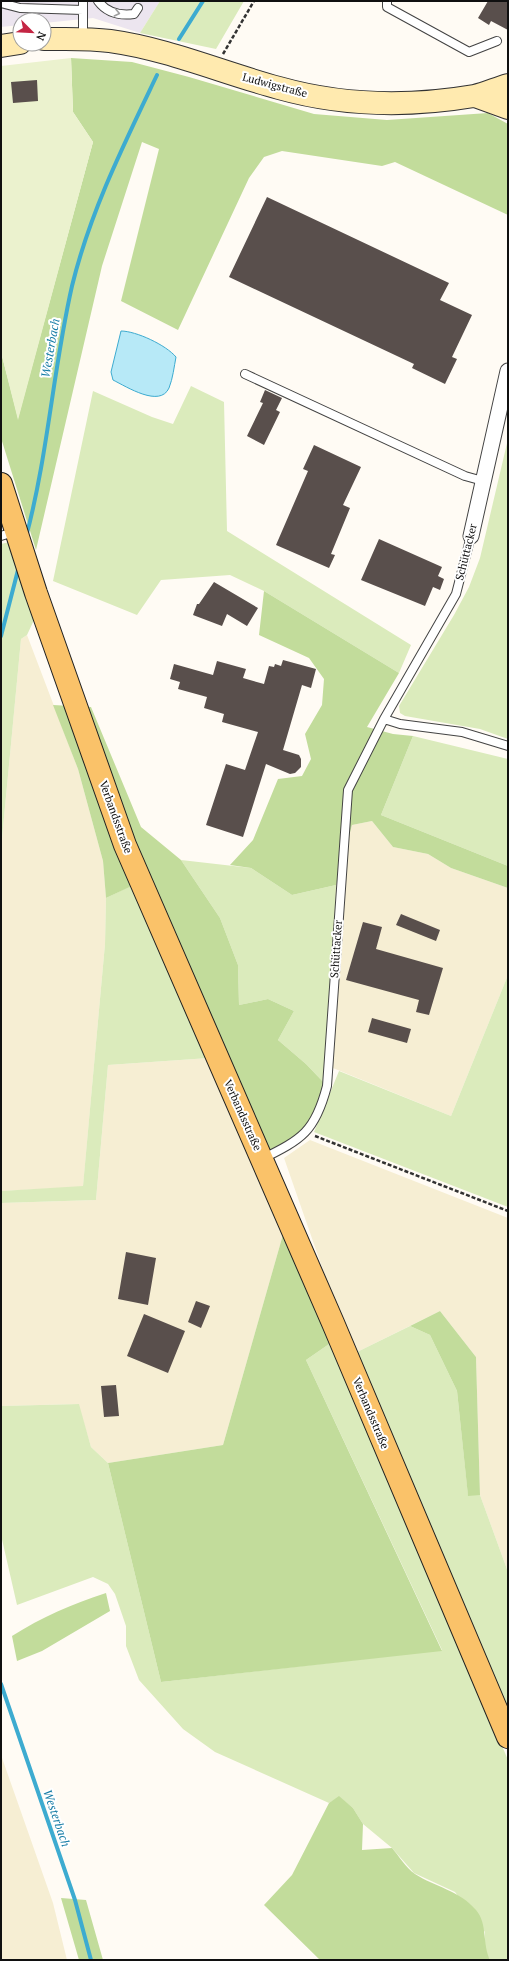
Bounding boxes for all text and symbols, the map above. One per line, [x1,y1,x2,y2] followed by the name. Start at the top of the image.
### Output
[114,9,121,17] one-way arrow
[12,12,52,52] north arrow
[33,29,49,43] text: N
[241,70,309,101] street label: Ludwigstraße
[37,317,63,379] water label: Westerbach
[452,521,480,582] street label: Schüttacker
[96,779,136,856] street label: Verbandsstraße
[327,919,345,978] street label: Schüttacker
[221,1077,265,1153] street label: Verbandsstraße
[350,1375,393,1451] street label: Verbandsstraße
[40,1787,74,1849] water label: Westerbach

